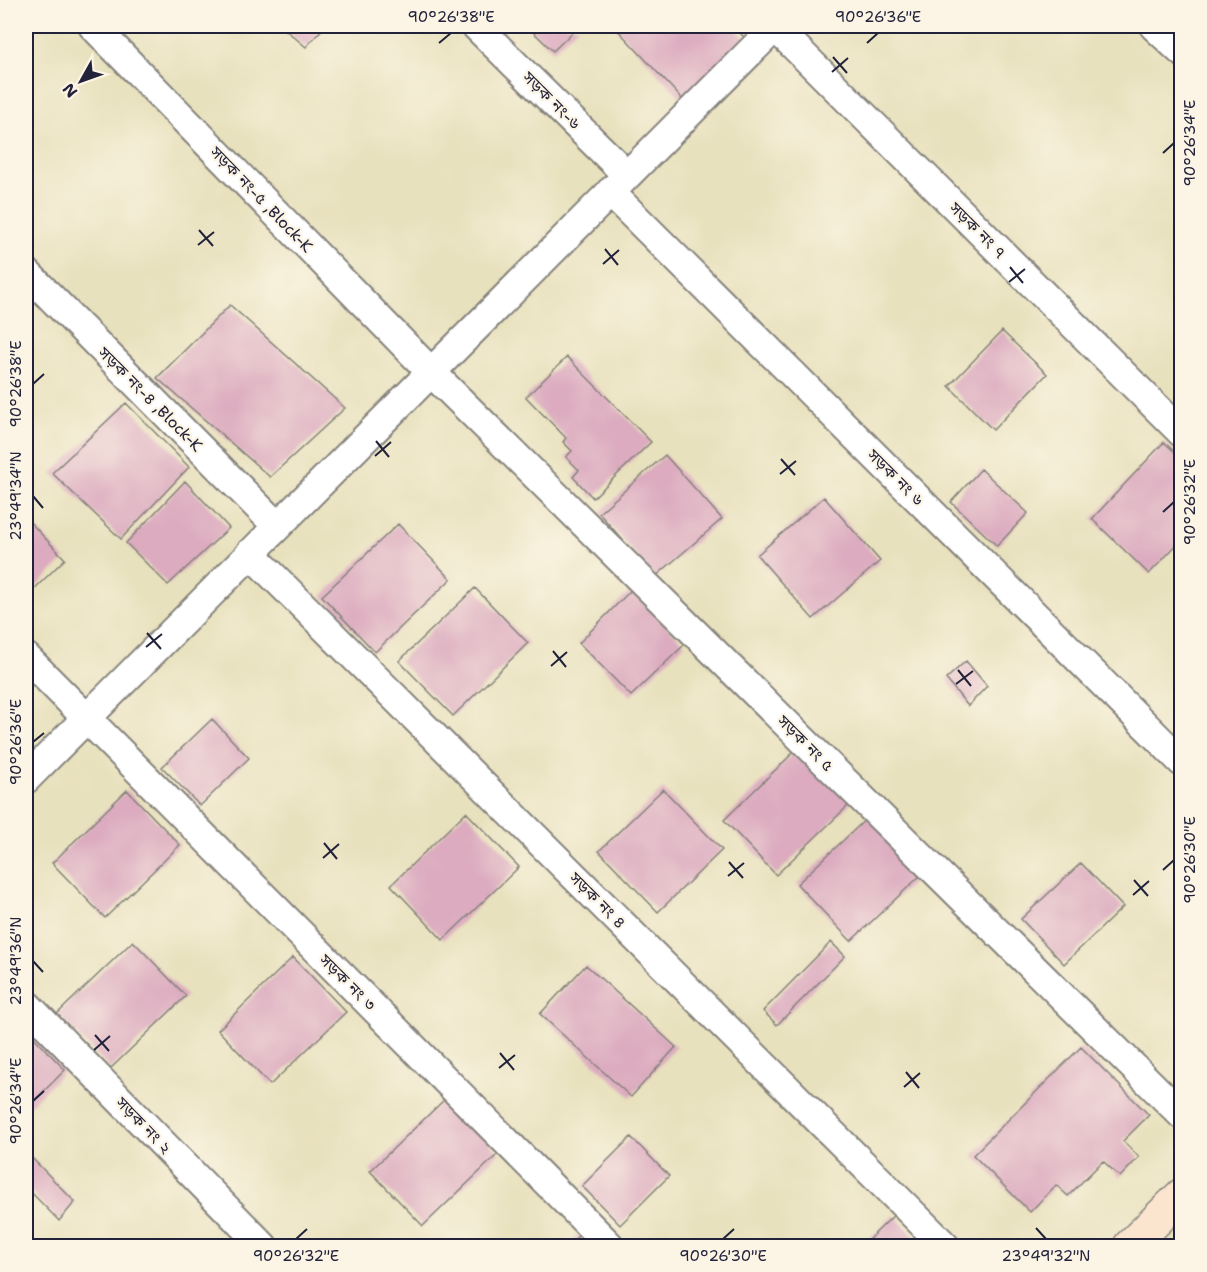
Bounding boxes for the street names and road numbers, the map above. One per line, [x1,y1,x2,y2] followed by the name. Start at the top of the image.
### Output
[518,66,585,134] street label: সড়ক নং-৬
[205,141,318,257] street label: সড়ক নং-৫ ,Block-K
[944,197,1010,263] street label: সড়ক নং ৭
[93,342,208,457] street label: সড়ক নং-৪ ,Block-K
[862,444,929,510] street label: সড়ক নং ৬
[772,710,838,776] street label: সড়ক নং ৫
[564,867,630,933] street label: সড়ক নং ৪
[314,949,381,1015] street label: সড়ক নং ৩
[111,1092,176,1159] street label: সড়ক নং ২

